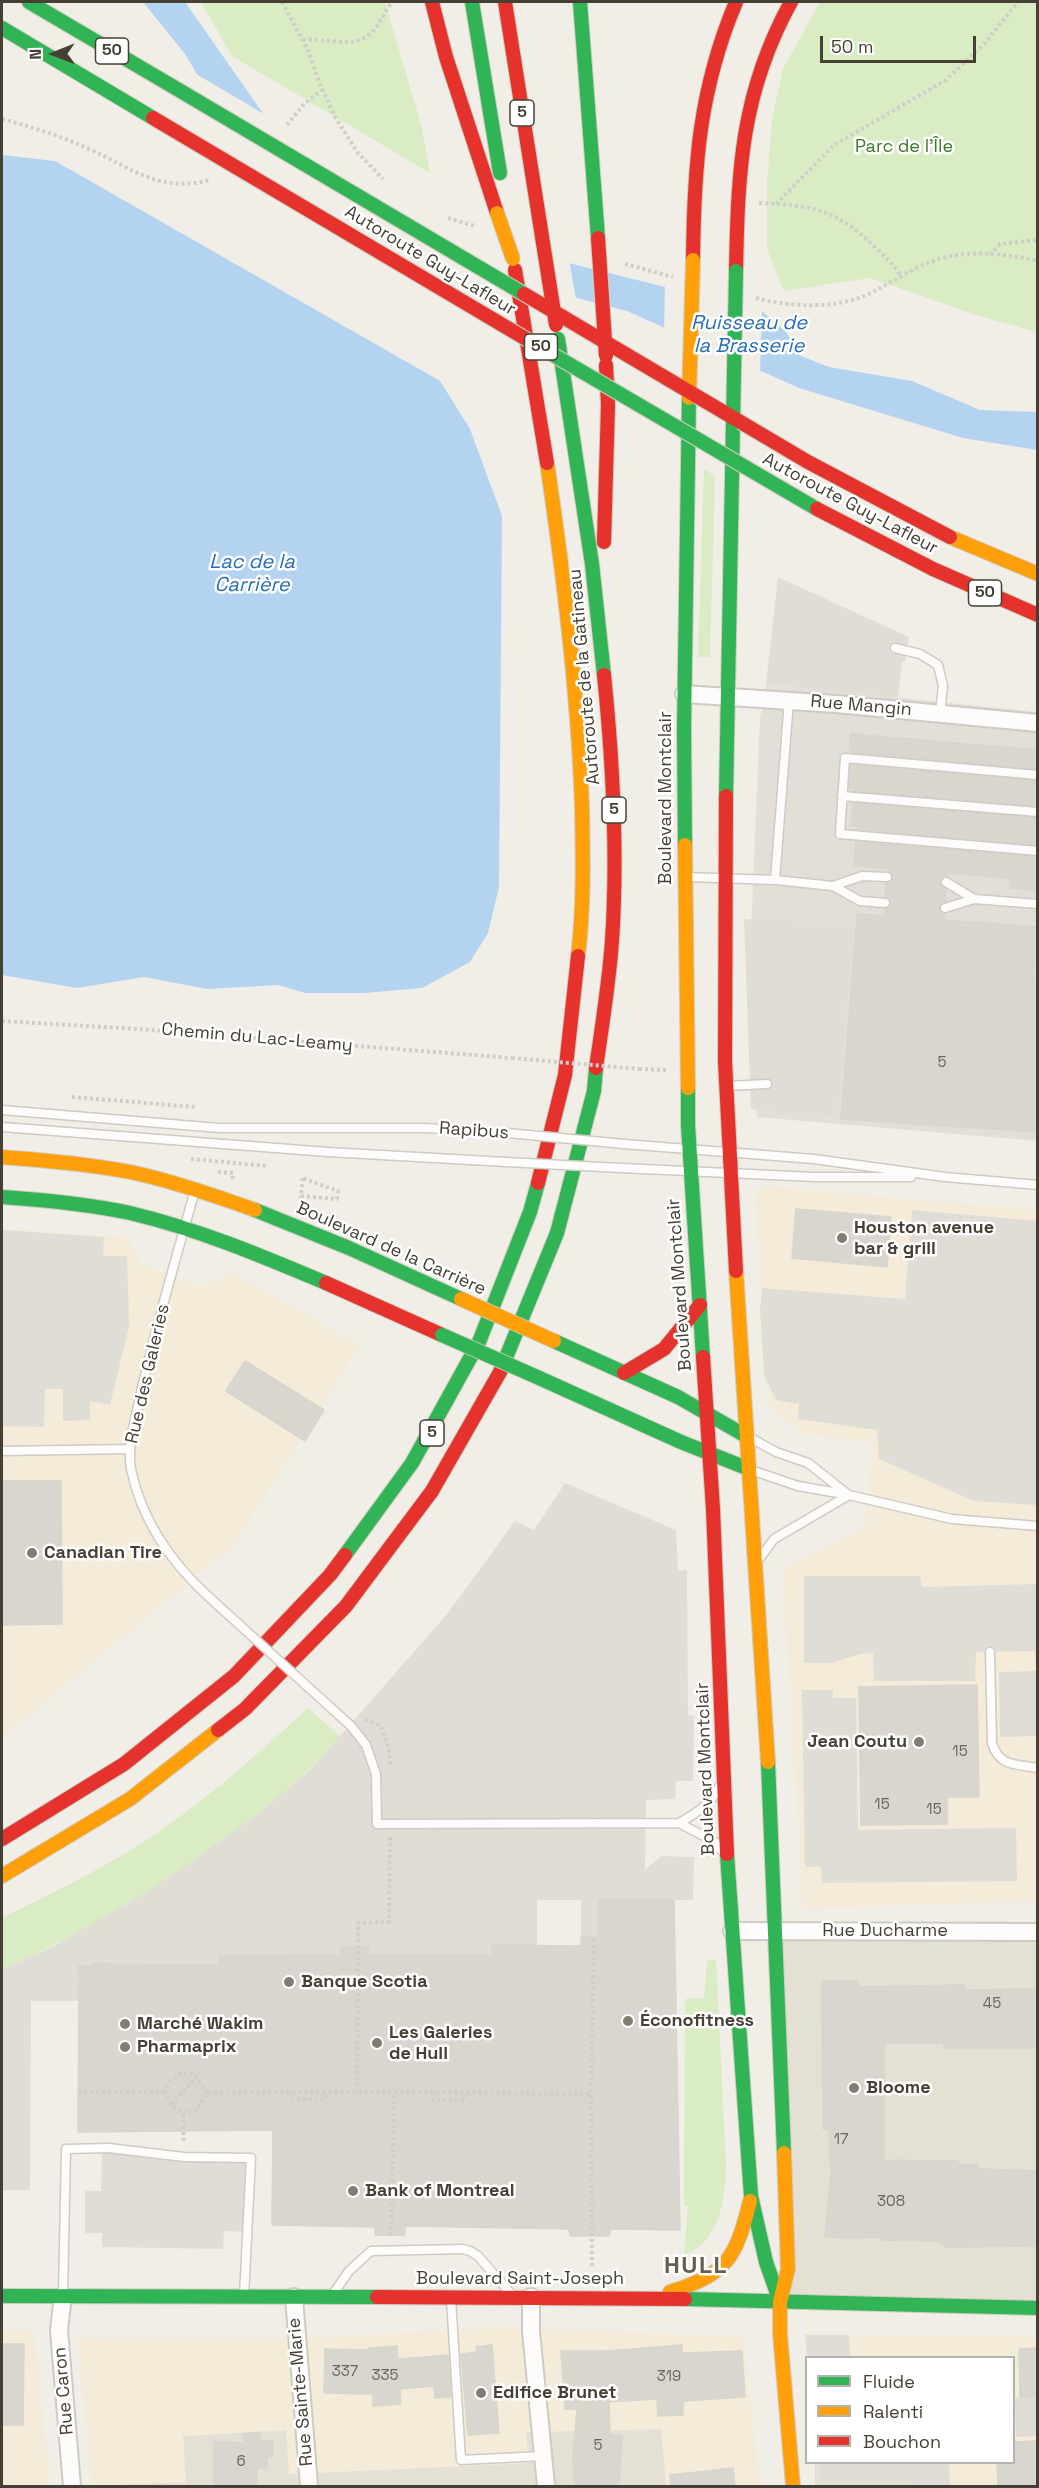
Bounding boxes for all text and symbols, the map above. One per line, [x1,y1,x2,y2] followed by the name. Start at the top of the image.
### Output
[24,24,84,84] north arrow
[823,24,979,62] scale bar
[831,35,873,58] text: 50 m
[96,38,128,64] road number: 50
[25,49,46,60] text: N
[510,100,534,126] road number: 5
[855,136,953,158] park label: Parc de l'Île
[341,201,519,321] street label: Autoroute Guy-Lafleur
[691,312,807,359] water label: Ruisseau de la Brasserie
[524,334,558,360] road number: 50
[759,449,941,559] street label: Autoroute Guy-Lafleur
[209,551,295,598] water label: Lac de la Carrière
[565,568,605,786] street label: Autoroute de la Gatineau
[968,580,1002,606] road number: 50
[809,691,913,721] street label: Rue Mangin
[655,711,677,885] street label: Boulevard Montclair
[602,797,626,823] road number: 5
[160,1019,354,1057] street label: Chemin du Lac-Leamy
[938,1054,946,1072] house number: 5
[438,1118,510,1144] street label: Rapibus
[293,1197,489,1301] street label: Boulevard de la Carrière
[663,1198,697,1372] street label: Boulevard Montclair
[854,1217,994,1260] place label: Houston avenue bar & grill
[835,1231,849,1245] marker: Houston avenue bar & grill
[121,1302,175,1446] street label: Rue des Galeries
[420,1420,444,1446] road number: 5
[44,1542,162,1564] place label: Canadian Tire
[25,1546,39,1560] marker: Canadian Tire
[692,1682,720,1856] street label: Boulevard Montclair
[807,1731,907,1753] place label: Jean Coutu
[912,1735,926,1749] marker: Jean Coutu
[952,1743,968,1761] house number: 15
[874,1796,890,1814] house number: 15
[926,1801,942,1819] house number: 15
[822,1920,948,1942] street label: Rue Ducharme
[301,1971,428,1993] place label: Banque Scotia
[282,1975,296,1989] marker: Banque Scotia
[983,1995,1001,2013] house number: 45
[640,2010,754,2032] place label: Éconofitness
[137,2013,263,2035] place label: Marché Wakim
[621,2014,635,2028] marker: Éconofitness
[118,2017,132,2031] marker: Marché Wakim
[389,2022,492,2064] place label: Les Galeries de Hull
[137,2036,236,2058] place label: Pharmaprix
[370,2036,384,2050] marker: Les Galeries de Hull
[118,2040,132,2054] marker: Pharmaprix
[866,2077,931,2099] place label: Bloome
[847,2081,861,2095] marker: Bloome
[834,2131,848,2149] house number: 17
[365,2180,515,2202] place label: Bank of Montreal
[346,2184,360,2198] marker: Bank of Montreal
[877,2193,905,2211] house number: 308
[664,2252,728,2280] district label: HULL
[416,2268,624,2290] street label: Boulevard Saint-Joseph
[284,2317,318,2467] street label: Rue Sainte-Marie
[49,2346,79,2436] street label: Rue Caron
[805,2356,1015,2464] legend
[332,2363,358,2381] house number: 337
[371,2367,399,2385] house number: 335
[657,2368,681,2386] house number: 319
[863,2370,915,2393] text: Fluide
[493,2382,616,2404] place label: Edifice Brunet
[474,2386,488,2400] marker: Edifice Brunet
[863,2400,923,2423] text: Ralenti
[863,2430,941,2453] text: Bouchon
[594,2437,602,2455] house number: 5
[236,2453,246,2471] house number: 6

